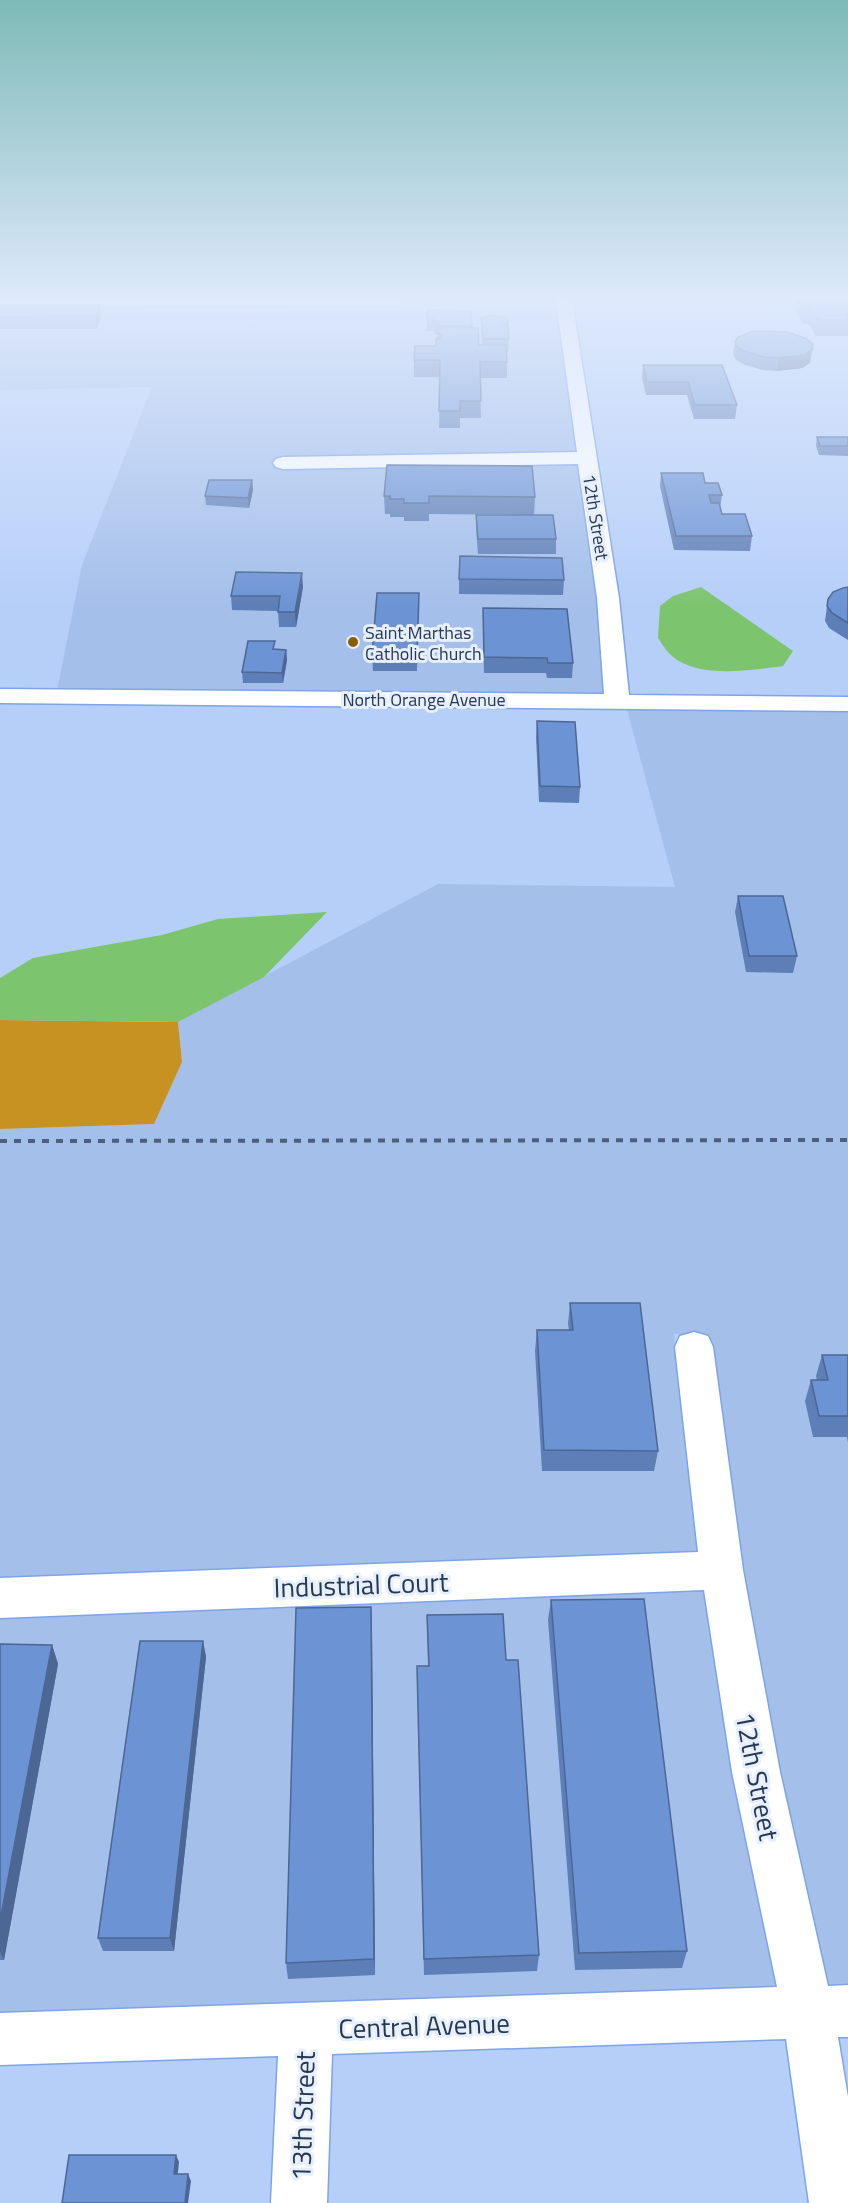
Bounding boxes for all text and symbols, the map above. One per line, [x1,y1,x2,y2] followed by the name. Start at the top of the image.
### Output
[576,472,616,563] street label: 12th Street
[365,619,482,667] place label: Saint Marthas Catholic Church
[346,635,360,649] marker: Saint Marthas Catholic Church
[342,686,506,713] street label: North Orange Avenue
[273,1560,449,1608] street label: Industrial Court
[725,1708,791,1844] street label: 12th Street
[338,2002,510,2048] street label: Central Avenue
[279,2050,325,2182] street label: 13th Street

